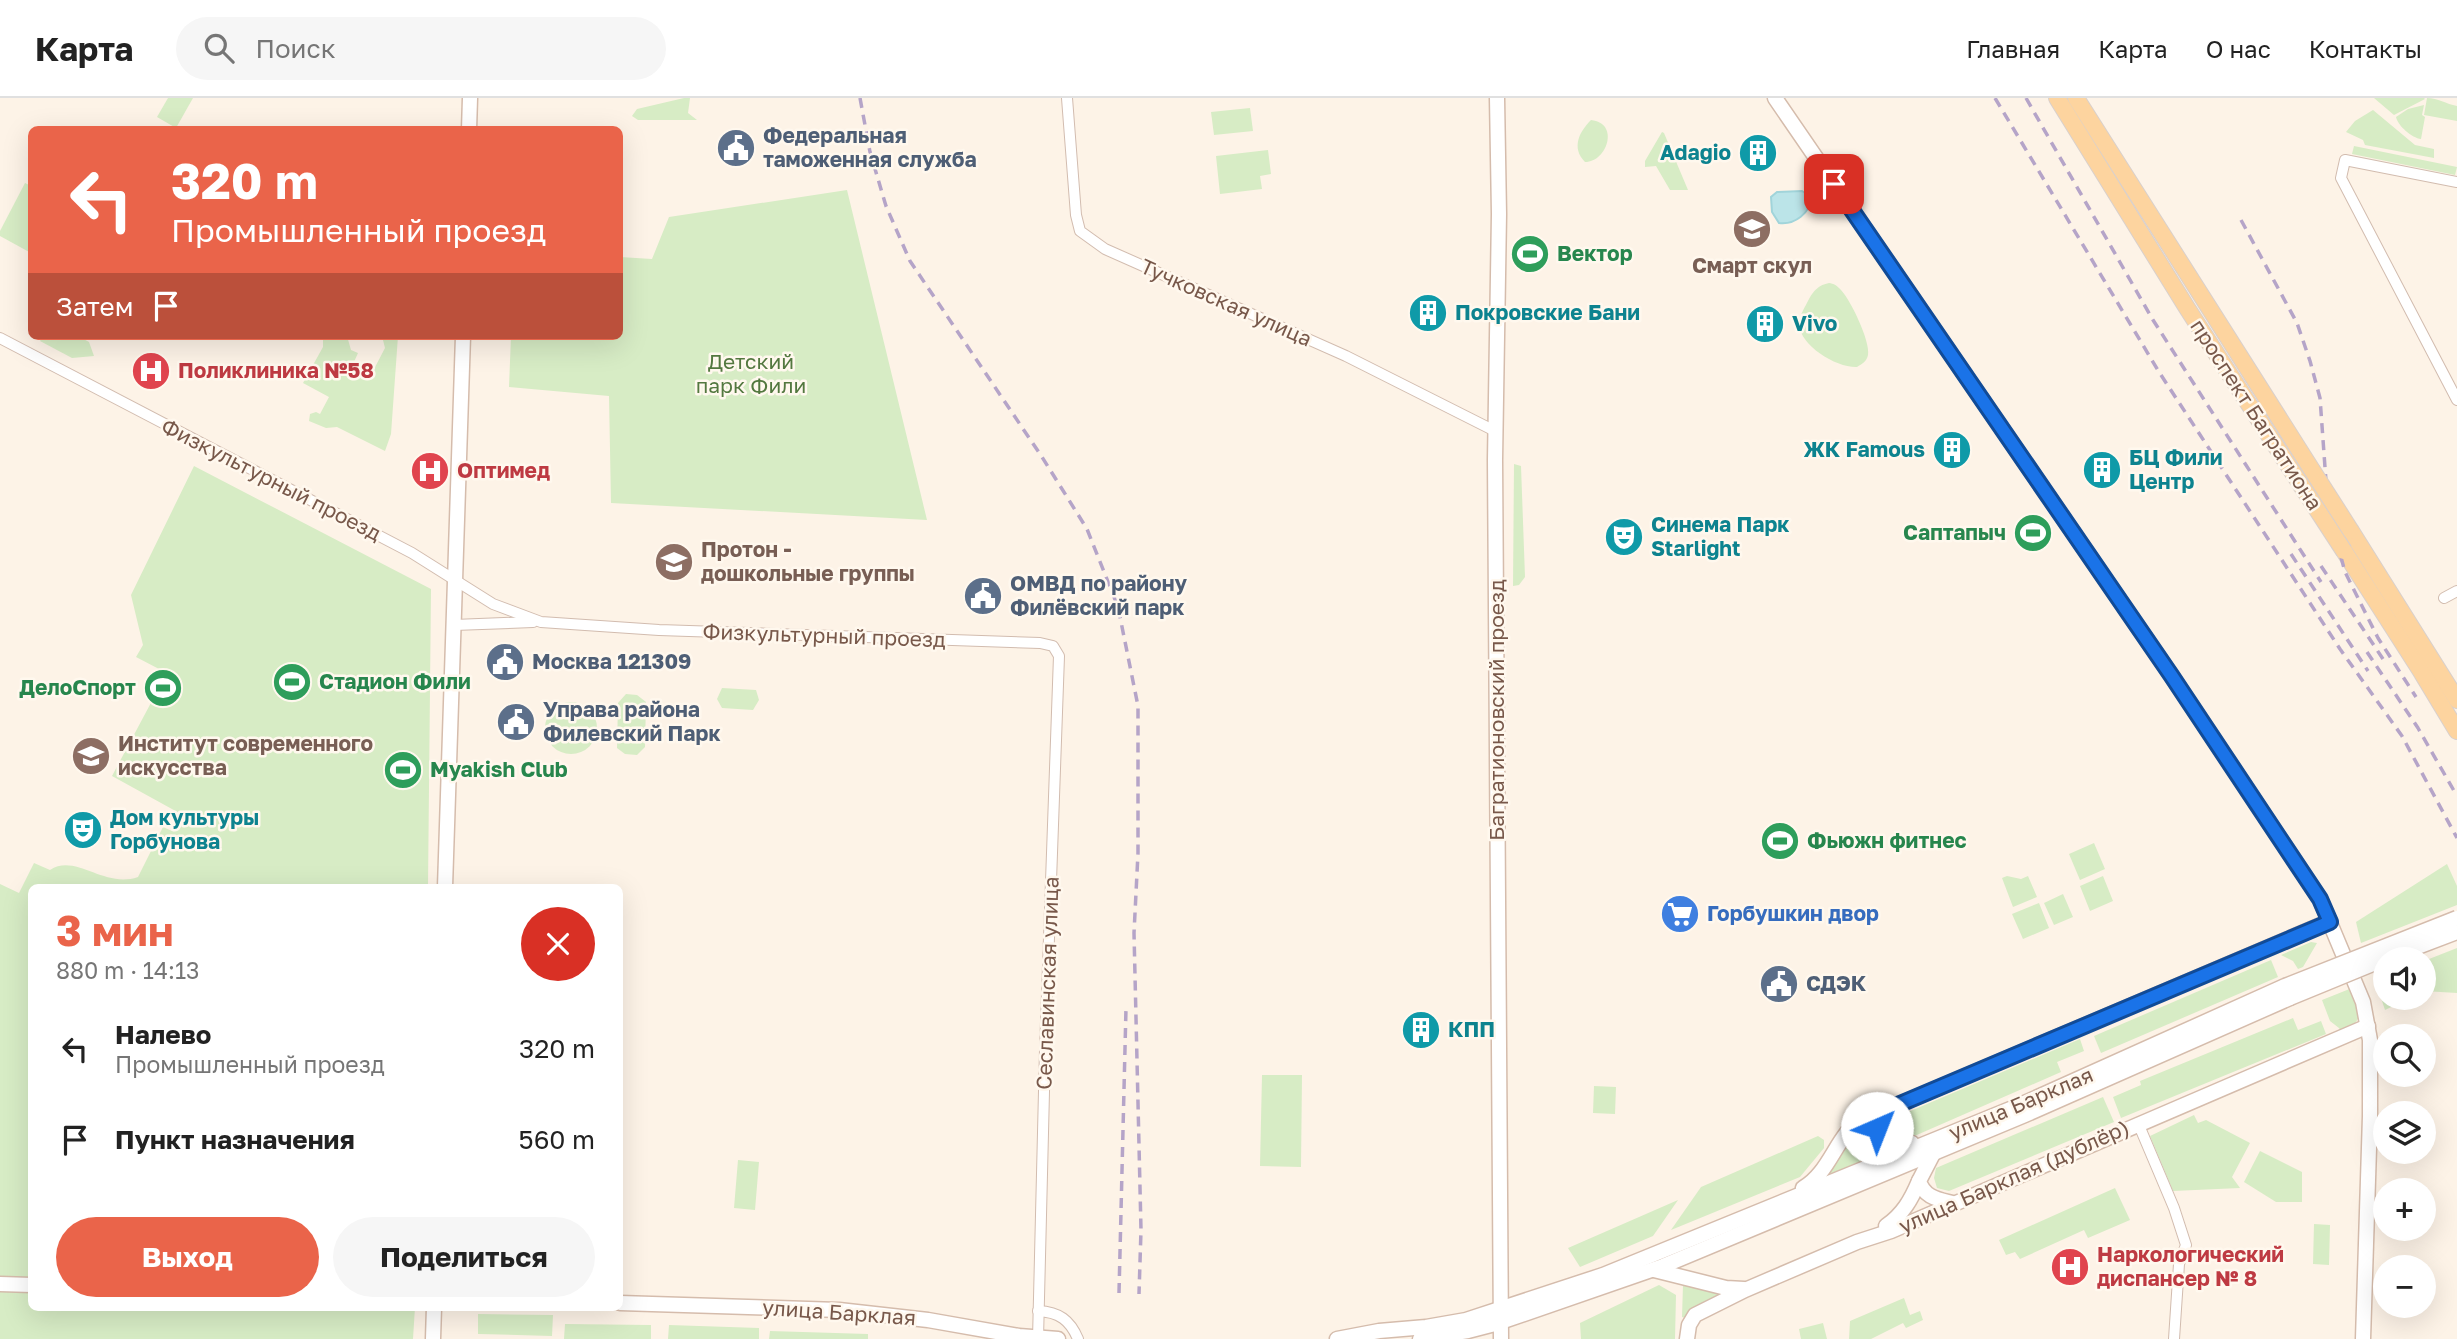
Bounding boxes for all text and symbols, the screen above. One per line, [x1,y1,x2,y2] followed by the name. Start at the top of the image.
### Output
[176,17,666,80] search box
[35,29,134,68] text: Карта
[200,29,238,67] icon: search
[256,33,336,64] text: Поиск
[1966,34,2060,63] text: Главная
[2098,34,2168,63] text: Карта
[2206,34,2271,63] text: О нас
[2309,34,2422,63] text: Контакты
[763,122,977,172] place label: Федеральная таможенная служба
[715,127,757,169] public building icon: Федеральная таможенная служба
[1737,132,1779,174] building icon: Adagio
[1660,139,1731,165] place label: Adagio
[171,151,318,210] text: 320 m
[56,154,147,245] icon: left
[1804,154,1864,214] pin
[1815,165,1853,203] icon: arrive
[1731,208,1773,250] school or university icon: Смарт скул
[171,211,546,249] text: Промышленный проезд
[1509,233,1551,275] sports icon: Вектор
[1557,240,1633,266] place label: Вектор
[1692,252,1812,278] place label: Смарт скул
[1137,253,1316,352] street label: Тучковская улица
[147,287,185,325] icon: arrive
[56,291,133,322] text: Затем
[1407,292,1449,334] building icon: Покровские Бани
[1455,299,1640,325] place label: Покровские Бани
[1744,303,1786,345] building icon: Vivo
[1792,310,1837,336] place label: Vivo
[2185,314,2328,515] street label: проспект Багратиона
[696,348,806,398] park label: Детский парк Фили
[130,350,172,392] hospital icon: Поликлиника №58
[178,357,374,383] place label: Поликлиника №58
[157,412,386,546] street label: Физкультурный проезд
[1931,429,1973,471] building icon: ЖК Famous
[1803,436,1925,462] place label: ЖК Famous
[2129,444,2223,494] place label: БЦ Фили Центр
[2081,449,2123,491] building icon: БЦ Фили Центр
[409,450,451,492] hospital icon: Оптимед
[457,457,550,483] place label: Оптимед
[1651,511,1790,561] place label: Синема Парк Starlight
[2012,512,2054,554] sports icon: Саптапыч
[1603,516,1645,558] theatre icon: Синема Парк Starlight
[1903,519,2006,545] place label: Саптапыч
[701,536,915,586] place label: Протон - дошкольные группы
[653,541,695,583] school or university icon: Протон - дошкольные группы
[1010,570,1188,620] place label: ОМВД по району Филёвский парк
[962,575,1004,617] public building icon: ОМВД по району Филёвский парк
[1483,579,1509,841] street label: Багратионовский проезд
[702,618,946,652] street label: Физкультурный проезд
[484,641,526,683] public building icon: Москва 121309
[532,648,691,674] place label: Москва 121309
[271,661,313,703] sports icon: Стадион Фили
[142,667,184,709] sports icon: ДелоСпорт
[319,668,471,694] place label: Стадион Фили
[19,674,136,700] place label: ДелоСпорт
[543,696,721,746] place label: Управа района Филевский Парк
[495,701,537,743] public building icon: Управа района Филевский Парк
[118,730,373,780] place label: Институт современного искусства
[70,735,112,777] school or university icon: Институт современного искусства
[382,749,424,791] sports icon: Myakish Club
[430,756,568,782] place label: Myakish Club
[110,804,259,854] place label: Дом культуры Горбунова
[62,809,104,851] theatre icon: Дом культуры Горбунова
[1759,820,1801,862] sports icon: Фьюжн фитнес
[1807,827,1967,853] place label: Фьюжн фитнес
[1030,876,1064,1090] street label: Сеславинская улица
[1659,893,1701,935] supermarket icon: Горбушкин двор
[1707,900,1879,926] place label: Горбушкин двор
[56,905,174,955] text: 3 мин
[521,907,595,981] button: close
[2373,947,2436,1318] map controls
[2373,947,2436,1010] button: sound
[56,956,200,984] text: 880 m · 14:13
[1758,963,1800,1005] public building icon: СДЭК
[1806,970,1867,996] place label: СДЭК
[1400,1009,1442,1051] building icon: КПП
[1448,1016,1495,1042] place label: КПП
[115,1019,211,1050] text: Налево
[2373,1024,2436,1087] button: search
[56,1030,94,1068] icon: left
[519,1033,595,1064] text: 320 m
[115,1050,385,1078] text: Промышленный проезд
[1945,1061,2097,1145] street label: улица Барклая
[1840,1091,1914,1165] position arrow
[2373,1101,2436,1164] button: layers
[1894,1114,2133,1239] street label: улица Барклая (дублёр)
[56,1121,94,1159] icon: arrive
[115,1124,355,1155] text: Пункт назначения
[519,1124,595,1155] text: 560 m
[2373,1178,2436,1241] button: +
[56,1217,319,1297] button: Выход
[333,1217,595,1297] button: Поделиться
[2097,1241,2284,1291] place label: Наркологический диспансер № 8
[2049,1246,2091,1288] hospital icon: Наркологический диспансер № 8
[2373,1255,2436,1318] button: −
[761,1294,917,1330] street label: улица Барклая

